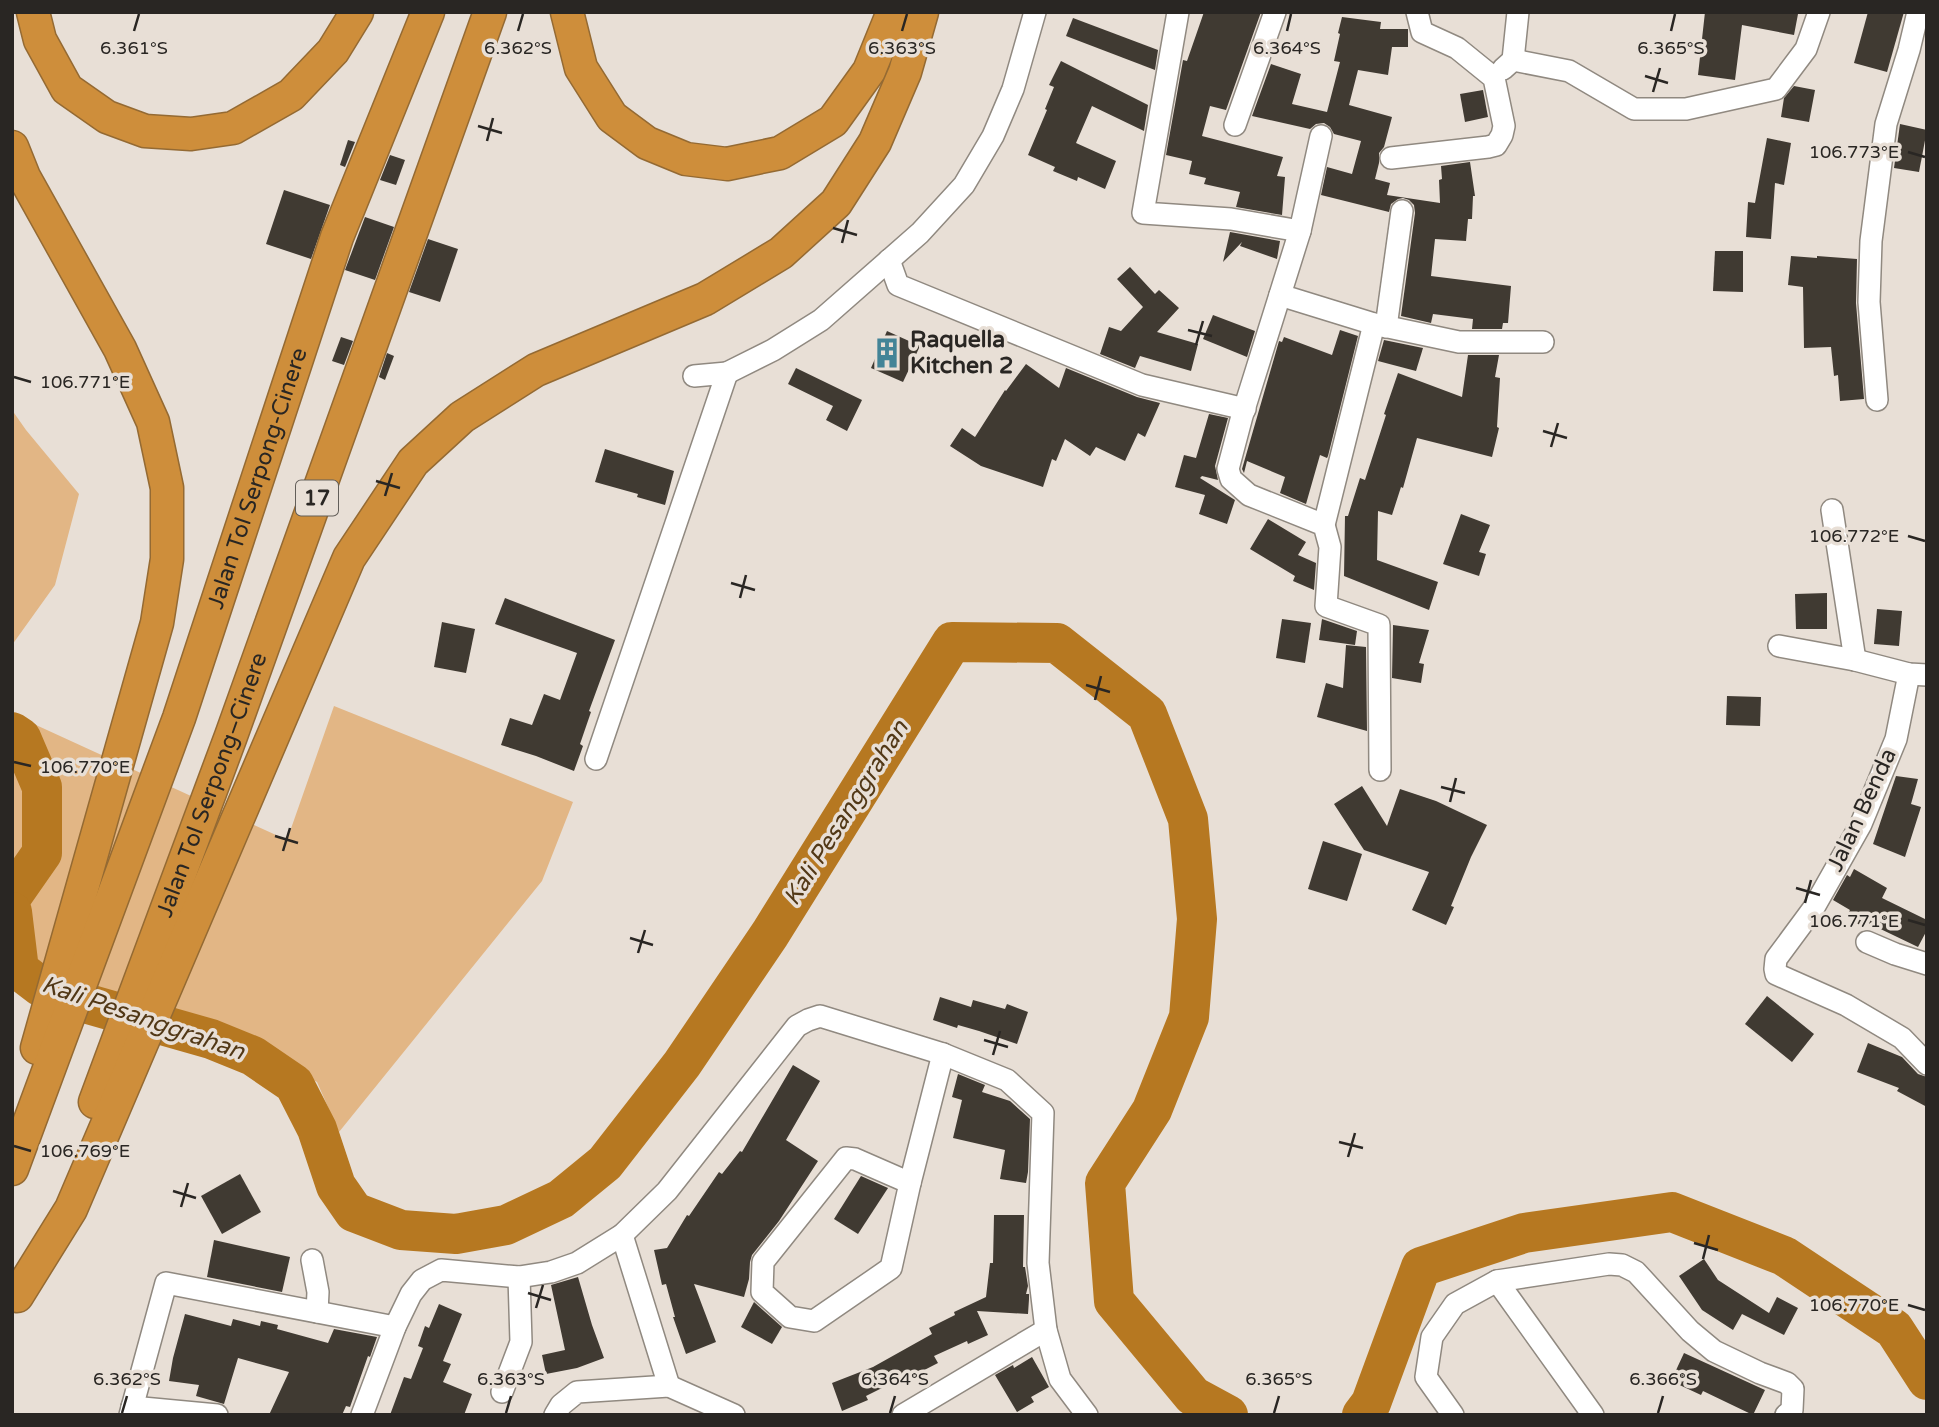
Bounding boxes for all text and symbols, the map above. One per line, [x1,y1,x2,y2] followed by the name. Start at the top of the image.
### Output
[100,37,168,59] text: 6.361°S
[484,37,552,59] text: 6.362°S
[868,37,936,59] text: 6.363°S
[1253,37,1321,59] text: 6.364°S
[1637,37,1705,59] text: 6.365°S
[1809,141,1899,163] text: 106.773°E
[910,326,1013,380] place label: Raquella Kitchen 2
[870,336,904,370] building icon: Raquella Kitchen 2
[202,344,314,613] street label: Jalan Tol Serpong-Cinere
[40,371,130,393] text: 106.771°E
[296,480,338,516] road number: 17
[1809,525,1899,547] text: 106.772°E
[151,649,274,921] street label: Jalan Tol Serpong–Cinere
[777,714,915,911] water label: Kali Pesanggrahan
[1821,744,1903,876] street label: Jalan Benda
[40,756,130,778] text: 106.770°E
[1809,910,1899,932] text: 106.771°E
[38,970,249,1067] water label: Kali Pesanggrahan
[40,1140,130,1162] text: 106.769°E
[1809,1294,1899,1316] text: 106.770°E
[93,1368,161,1390] text: 6.362°S
[477,1368,545,1390] text: 6.363°S
[861,1368,929,1390] text: 6.364°S
[1245,1368,1313,1390] text: 6.365°S
[1629,1368,1697,1390] text: 6.366°S

